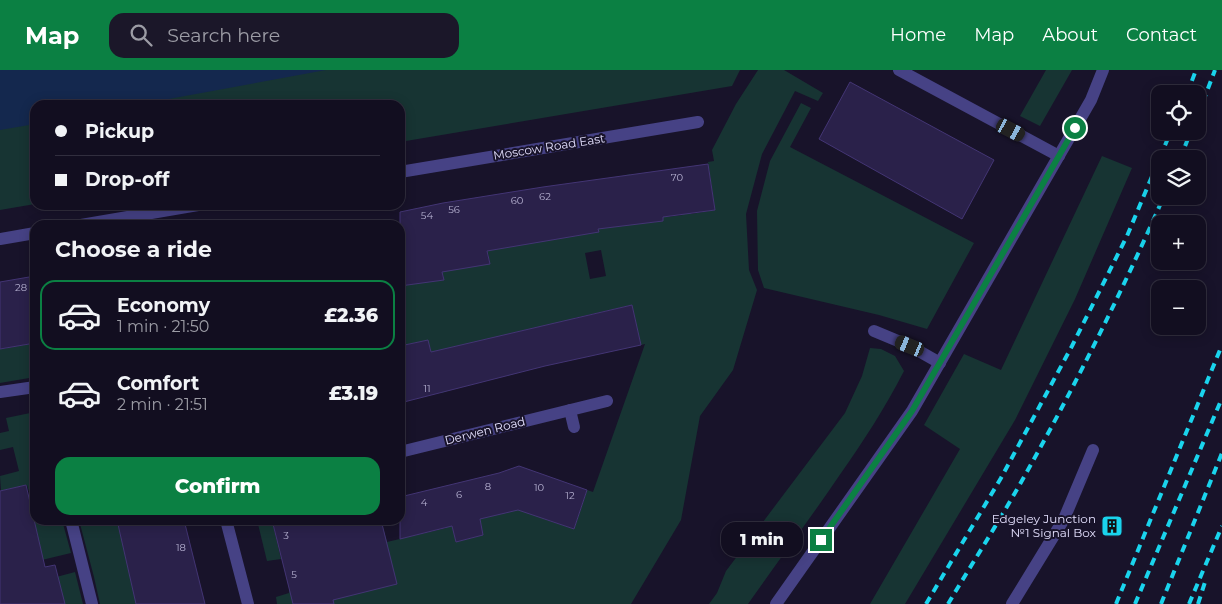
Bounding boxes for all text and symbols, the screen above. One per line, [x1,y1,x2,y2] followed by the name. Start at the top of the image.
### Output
[109,13,459,58] search box
[25,21,79,50] text: Map
[127,21,155,49] icon: search
[167,24,280,47] text: Search here
[890,24,946,46] text: Home
[974,24,1014,46] text: Map
[1042,24,1098,46] text: About
[1126,24,1197,46] text: Contact
[1151,85,1206,335] map controls
[1151,85,1206,140] button: locate
[994,116,1027,144] car
[1064,117,1086,139] route start
[85,120,154,143] text: Pickup
[492,130,606,163] street label: Moscow Road East
[1151,150,1206,205] button: layers
[85,168,169,191] text: Drop-off
[671,171,684,184] house number: 70
[539,190,551,203] house number: 62
[511,194,524,207] house number: 60
[448,203,460,216] house number: 56
[421,209,434,222] house number: 54
[1151,215,1206,270] button: +
[55,236,212,263] text: Choose a ride
[1151,280,1206,335] button: −
[15,281,27,294] house number: 28
[57,293,102,338] icon: car
[117,294,210,317] text: Economy
[324,304,378,327] text: £2.36
[117,317,209,336] text: 1 min · 21:50
[893,333,926,359] car
[57,371,102,416] icon: car
[117,372,199,395] text: Comfort
[329,382,378,405] text: £3.19
[423,382,431,395] house number: 11
[117,395,208,414] text: 2 min · 21:51
[443,413,527,448] street label: Derwen Road
[55,457,380,515] button: Confirm
[485,480,491,493] house number: 8
[534,481,544,494] house number: 10
[456,488,462,501] house number: 6
[565,489,575,502] house number: 12
[421,496,428,509] house number: 4
[992,511,1097,540] place label: Edgeley Junction №1 Signal Box
[1100,514,1124,538] building icon: Edgeley Junction №1 Signal Box
[721,522,804,558] callout: 1 min
[283,529,289,542] house number: 3
[810,529,832,551] route end
[740,530,784,549] text: 1 min
[176,541,186,554] house number: 18
[291,568,297,581] house number: 5

